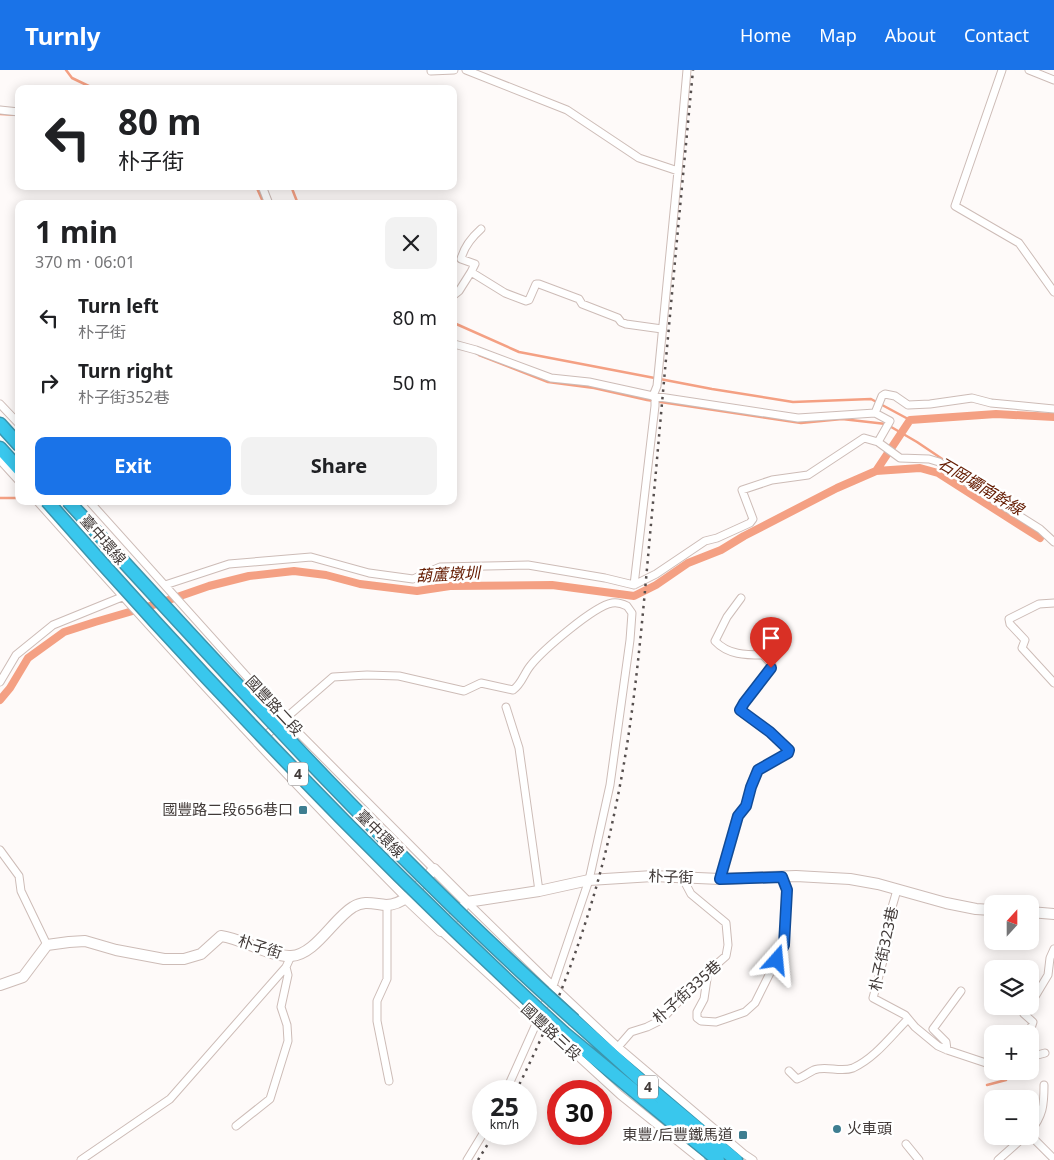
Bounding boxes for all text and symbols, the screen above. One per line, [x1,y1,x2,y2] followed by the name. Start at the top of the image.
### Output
[25,19,100,52] text: Turnly
[740,23,791,47] text: Home
[819,23,857,47] text: Map
[885,23,936,47] text: About
[964,23,1029,47] text: Contact
[118,98,201,145] text: 80 m
[35,105,100,170] icon: left
[118,145,184,175] text: 朴子街
[35,211,118,252] text: 1 min
[385,217,437,269] button: close
[35,251,135,273] text: 370 m · 06:01
[78,293,159,319] text: Turn left
[35,304,63,332] icon: left
[393,305,437,331] text: 80 m
[78,321,126,343] text: 朴子街
[78,358,173,384] text: Turn right
[35,369,63,397] icon: right
[393,370,437,396] text: 50 m
[78,386,169,408] text: 朴子街352巷
[35,437,231,495] button: Exit
[241,437,437,495] button: Share
[934,452,1030,521] water label: 石岡壩南幹線
[77,510,131,569] street label: 臺中環線
[415,561,483,587] water label: 葫蘆墩圳
[750,617,792,668] pin
[757,624,785,652] icon: arrive
[242,671,308,740] street label: 國豐路二段
[288,762,308,786] road number: 4
[162,799,293,819] place label: 國豐路二段656巷口
[297,804,309,816] marker: 國豐路二段656巷口
[352,805,409,862] street label: 臺中環線
[648,865,694,887] street label: 朴子街
[984,895,1039,950] north arrow
[984,895,1039,1145] map controls
[864,905,902,993] street label: 朴子街323巷
[236,930,285,962] street label: 朴子街
[750,933,802,985] position arrow
[648,955,725,1027] street label: 朴子街335巷
[984,960,1039,1015] button: layers
[517,998,586,1064] street label: 國豐路三段
[984,1025,1039,1080] button: +
[638,1076,658,1098] road number: 4
[547,1080,612,1145] speed limit sign: 30
[490,1089,519,1123] text: 25
[984,1090,1039,1145] button: −
[490,1116,519,1133] text: km/h
[847,1118,892,1138] place label: 火車頭
[831,1123,843,1135] marker: 火車頭
[622,1124,733,1144] place label: 東豐/后豐鐵馬道
[737,1129,749,1141] marker: 東豐/后豐鐵馬道

